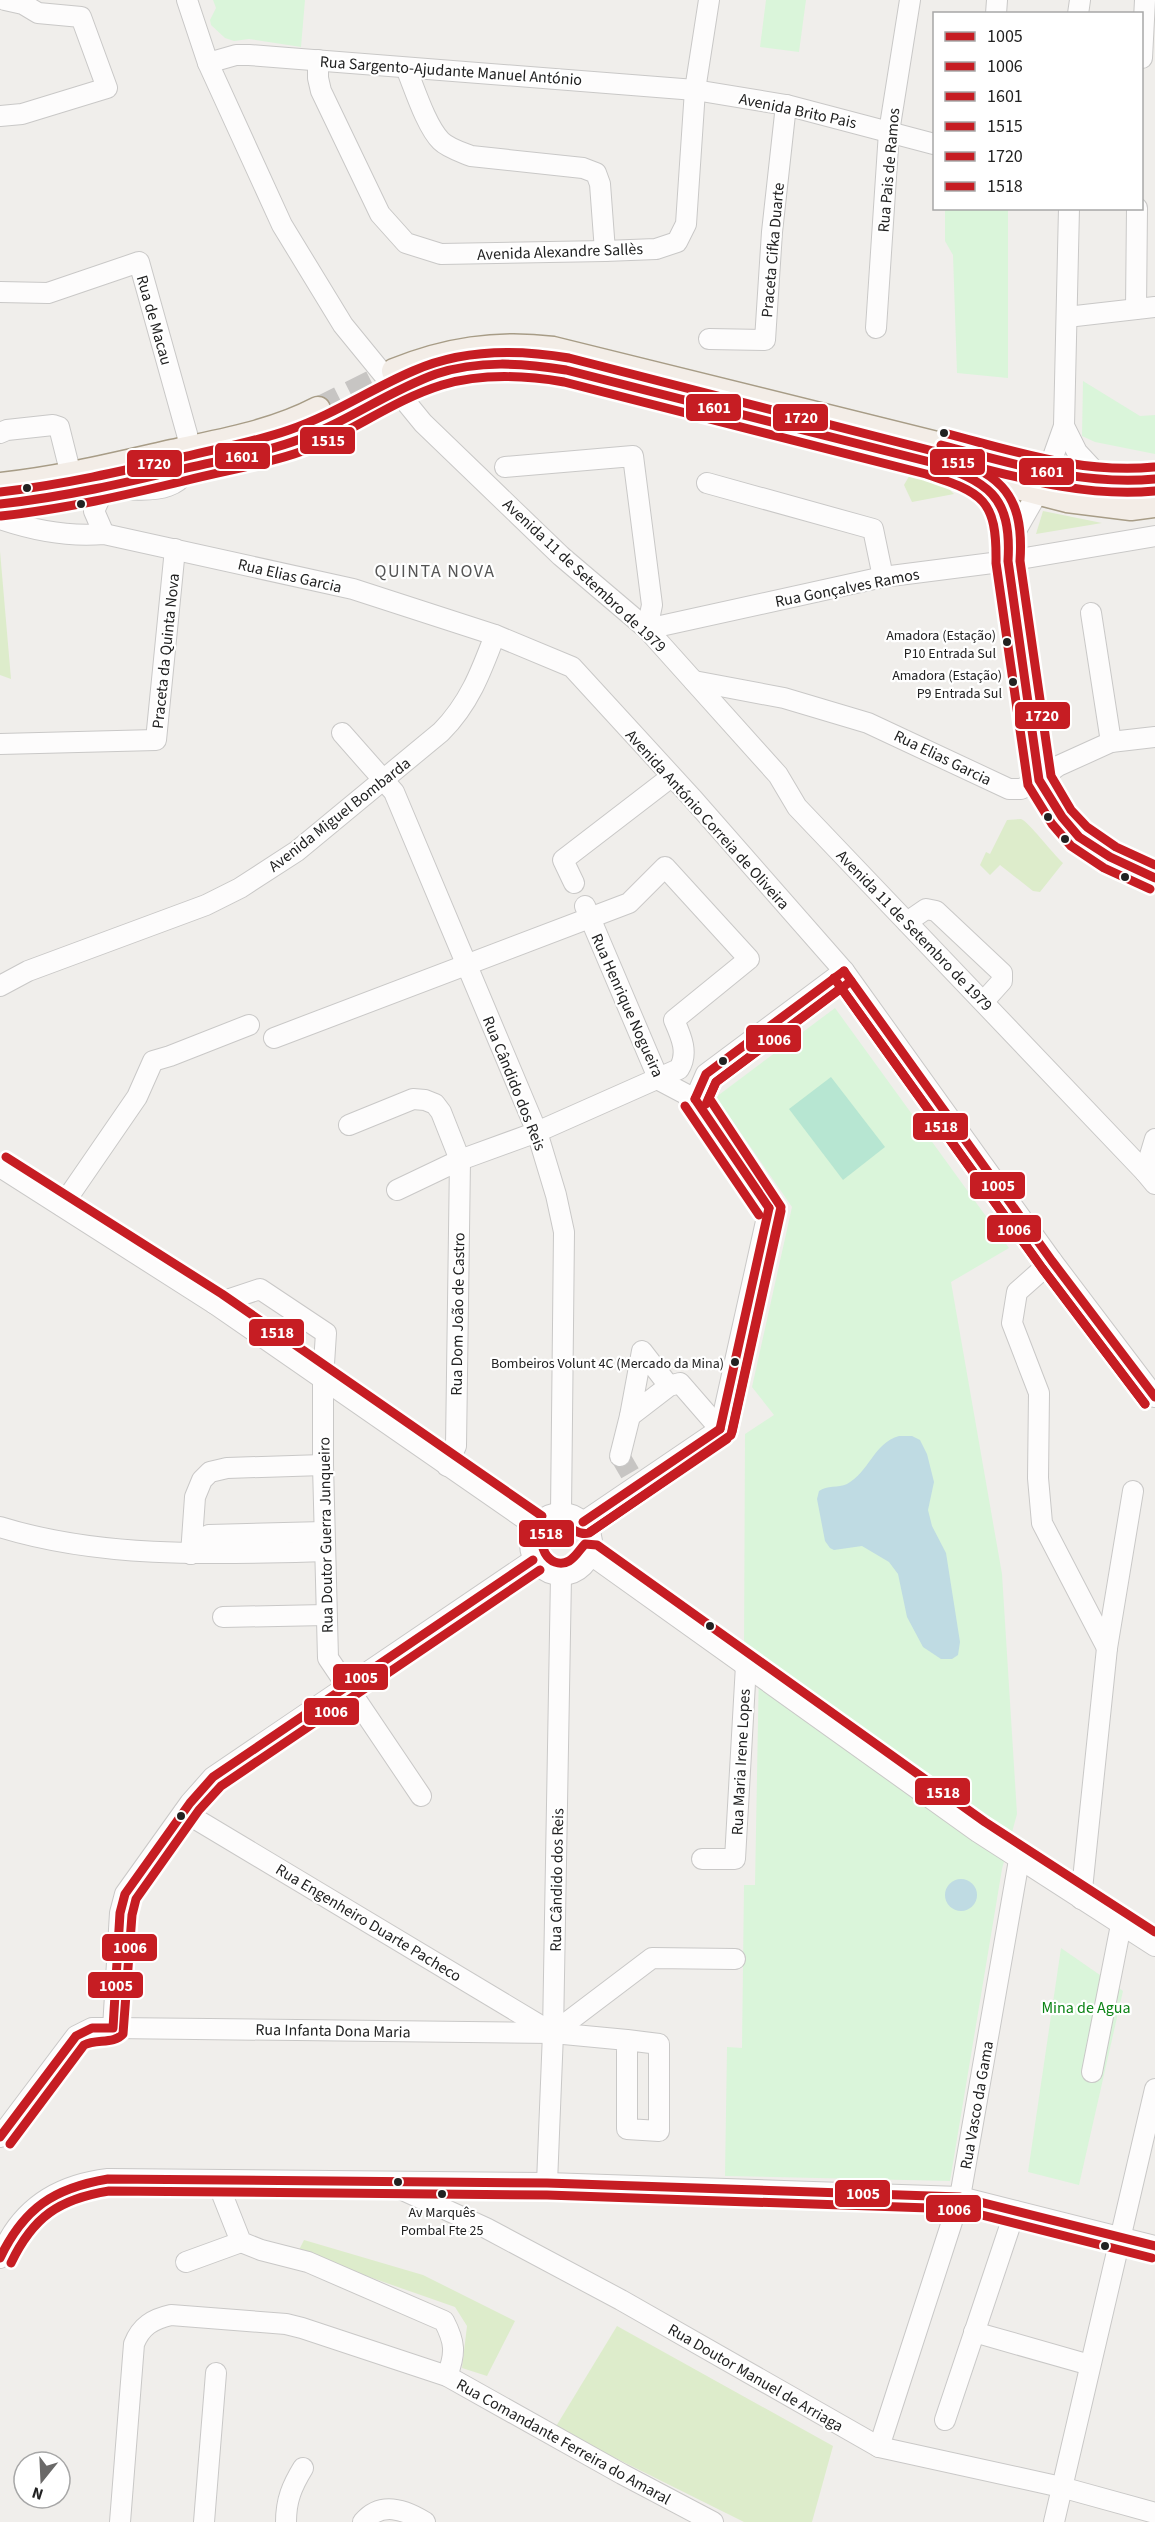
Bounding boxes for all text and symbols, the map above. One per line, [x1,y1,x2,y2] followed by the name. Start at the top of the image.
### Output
[933,12,1143,210] legend
[987,24,1023,49] text: 1005
[319,51,583,91] street label: Rua Sargento-Ajudante Manuel António
[987,54,1023,79] text: 1006
[987,84,1023,109] text: 1601
[737,88,859,134] street label: Avenida Brito Pais
[873,107,905,233] street label: Rua Pais de Ramos
[987,114,1023,139] text: 1515
[987,144,1023,169] text: 1720
[987,174,1023,199] text: 1518
[756,182,790,318] street label: Praceta Cifka Duarte
[477,238,644,266] street label: Avenida Alexandre Sallès
[131,273,177,368] street label: Rua de Macau
[685,393,742,422] line badge: 1601
[697,397,731,419] text: 1601
[772,403,829,432] line badge: 1720
[784,407,818,429] text: 1720
[299,426,356,455] line badge: 1515
[938,427,950,439] unlabelled marker
[311,430,345,452] text: 1515
[214,442,271,470] line badge: 1601
[225,446,259,468] text: 1601
[929,448,986,476] line badge: 1515
[126,449,183,478] line badge: 1720
[941,452,975,474] text: 1515
[137,453,171,475] text: 1720
[1018,457,1075,486] line badge: 1601
[1030,461,1064,483] text: 1601
[21,482,33,494] unlabelled marker
[498,494,671,658] street label: Avenida 11 de Setembro de 1979
[75,498,87,510] unlabelled marker
[236,553,344,599] street label: Rua Elias Garcia
[375,559,495,584] district label: QUINTA NOVA
[773,563,922,613] street label: Rua Gonçalves Ramos
[147,572,185,730] street label: Praceta da Quinta Nova
[886,626,996,664] place label: Amadora (Estação) P10 Entrada Sul
[1001,636,1013,648] marker: Amadora (Estação) P10 Entrada Sul
[892,666,1002,704] place label: Amadora (Estação) P9 Entrada Sul
[1007,676,1019,688] marker: Amadora (Estação) P9 Entrada Sul
[1014,701,1071,730] line badge: 1720
[1025,705,1059,727] text: 1720
[620,725,794,915] street label: Avenida António Correia de Oliveira
[890,725,995,791] street label: Rua Elias Garcia
[264,752,415,877] street label: Avenida Miguel Bombarda
[1042,811,1054,823] unlabelled marker
[1059,833,1071,845] unlabelled marker
[831,845,997,1016] street label: Avenida 11 de Setembro de 1979
[1119,871,1131,883] unlabelled marker
[585,930,669,1081] street label: Rua Henrique Nogueira
[477,1013,551,1154] street label: Rua Cândido dos Reis
[745,1024,802,1053] line badge: 1006
[757,1029,791,1051] text: 1006
[717,1055,729,1067] unlabelled marker
[912,1112,969,1141] line badge: 1518
[924,1116,958,1138] text: 1518
[969,1171,1026,1200] line badge: 1005
[981,1175,1015,1197] text: 1005
[986,1214,1042,1243] line badge: 1006
[997,1219,1031,1241] text: 1006
[446,1232,470,1396] street label: Rua Dom João de Castro
[248,1318,305,1347] line badge: 1518
[260,1322,294,1344] text: 1518
[491,1354,724,1374] place label: Bombeiros Volunt 4C (Mercado da Mina)
[729,1356,741,1368] marker: Bombeiros Volunt 4C (Mercado da Mina)
[313,1437,339,1633] street label: Rua Doutor Guerra Junqueiro
[518,1519,575,1548] line badge: 1518
[529,1523,563,1545] text: 1518
[704,1620,716,1632] unlabelled marker
[332,1663,389,1691] line badge: 1005
[344,1667,378,1689] text: 1005
[726,1688,756,1836] street label: Rua Maria Irene Lopes
[303,1697,360,1726] line badge: 1006
[314,1701,348,1723] text: 1006
[914,1777,971,1806] line badge: 1518
[926,1782,960,1804] text: 1518
[545,1808,569,1952] street label: Rua Cândido dos Reis
[175,1810,187,1822] unlabelled marker
[271,1859,465,1987] street label: Rua Engenheiro Duarte Pacheco
[101,1933,158,1962] line badge: 1006
[113,1937,147,1959] text: 1006
[87,1971,144,1999] line badge: 1005
[99,1975,133,1997] text: 1005
[1041,1997,1131,2019] park label: Mina de Agua
[255,2019,411,2043] street label: Rua Infanta Dona Maria
[955,2039,999,2171] street label: Rua Vasco da Gama
[392,2176,404,2188] unlabelled marker
[834,2179,891,2208] line badge: 1005
[846,2183,880,2205] text: 1005
[436,2188,448,2200] marker: Av Marquês Pombal Fte 25
[925,2194,982,2223] line badge: 1006
[937,2199,971,2221] text: 1006
[401,2203,483,2241] place label: Av Marquês Pombal Fte 25
[1099,2240,1111,2252] unlabelled marker
[664,2319,847,2437] street label: Rua Doutor Manuel de Arriaga
[452,2374,675,2510] street label: Rua Comandante Ferreira do Amaral
[12,2450,72,2510] north arrow
[29,2481,46,2505] text: N

